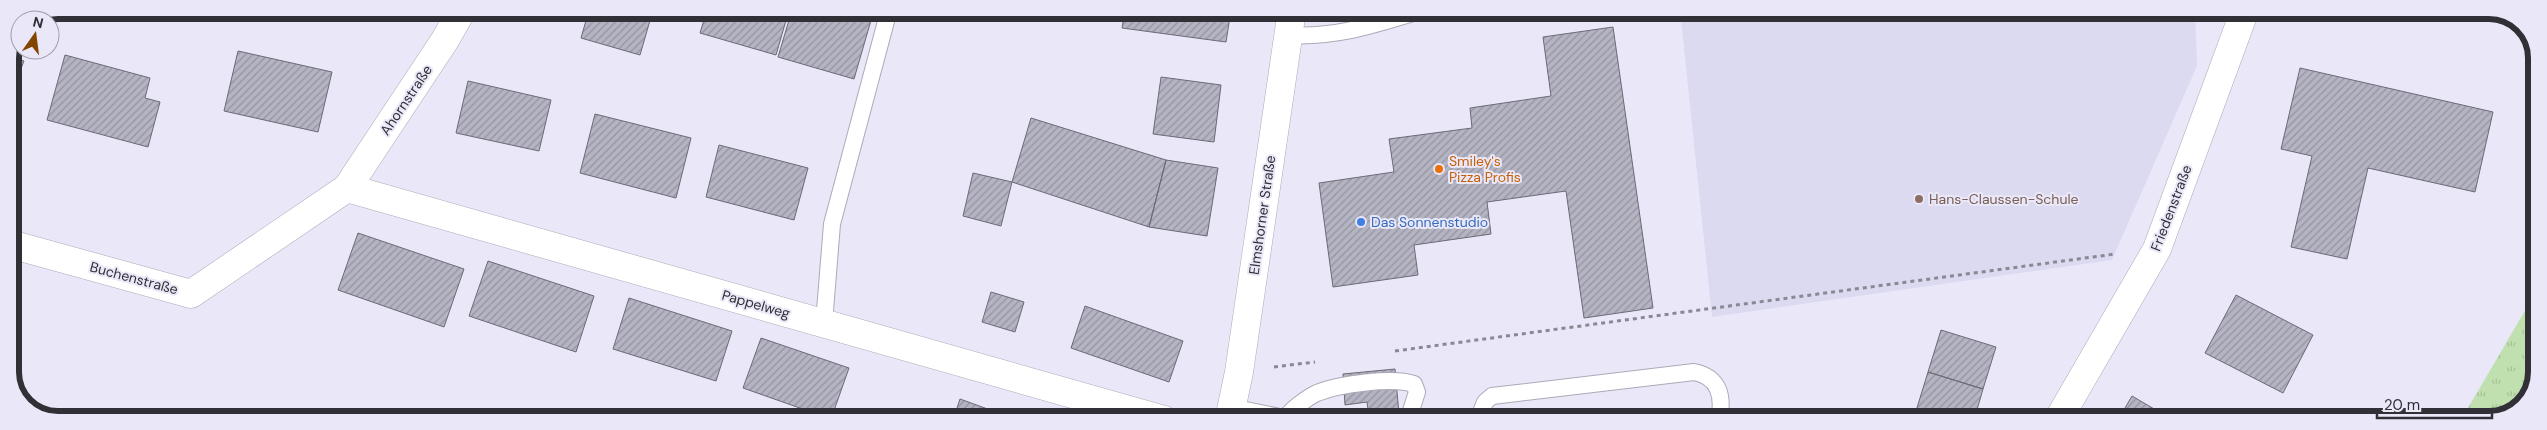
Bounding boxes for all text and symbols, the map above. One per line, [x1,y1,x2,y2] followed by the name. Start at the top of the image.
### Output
[10,10,60,60] north arrow
[31,12,45,32] text: N
[376,61,436,139] street label: Ahornstraße
[1449,152,1521,186] place label: Smiley's Pizza Profis
[1245,154,1279,276] street label: Elmshorner Straße
[2146,162,2196,254] street label: Friedenstraße
[1433,163,1445,175] marker: Smiley's Pizza Profis
[1929,190,2079,208] place label: Hans-Claussen-Schule
[1913,193,1925,205] marker: Hans-Claussen-Schule
[1371,213,1488,231] place label: Das Sonnenstudio
[1355,216,1367,228] marker: Das Sonnenstudio
[88,258,180,298] street label: Buchenstraße
[720,286,792,322] street label: Pappelweg
[2377,388,2492,420] scale bar
[2384,395,2420,415] text: 20 m

